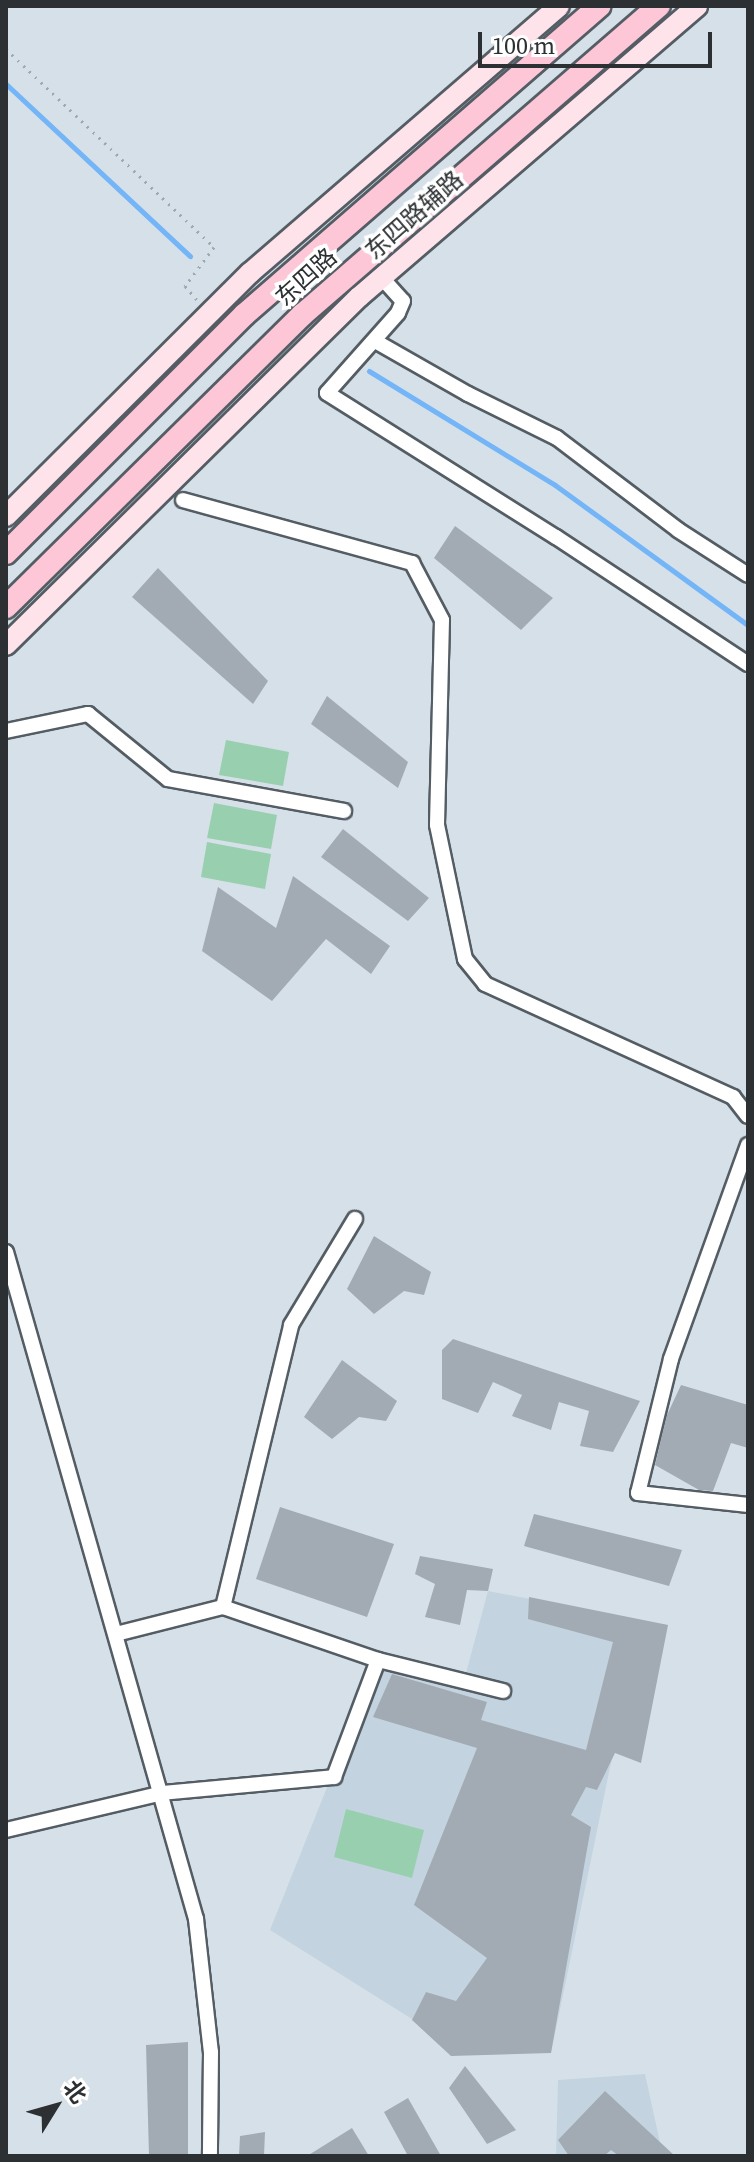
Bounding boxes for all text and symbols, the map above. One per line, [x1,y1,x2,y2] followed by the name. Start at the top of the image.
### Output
[482,16,716,66] scale bar
[492,29,555,62] text: 100 m
[359,165,469,265] street label: 东四路辅路
[270,242,342,312] street label: 东四路
[16,2066,96,2146] north arrow
[57,2074,94,2109] text: 北

